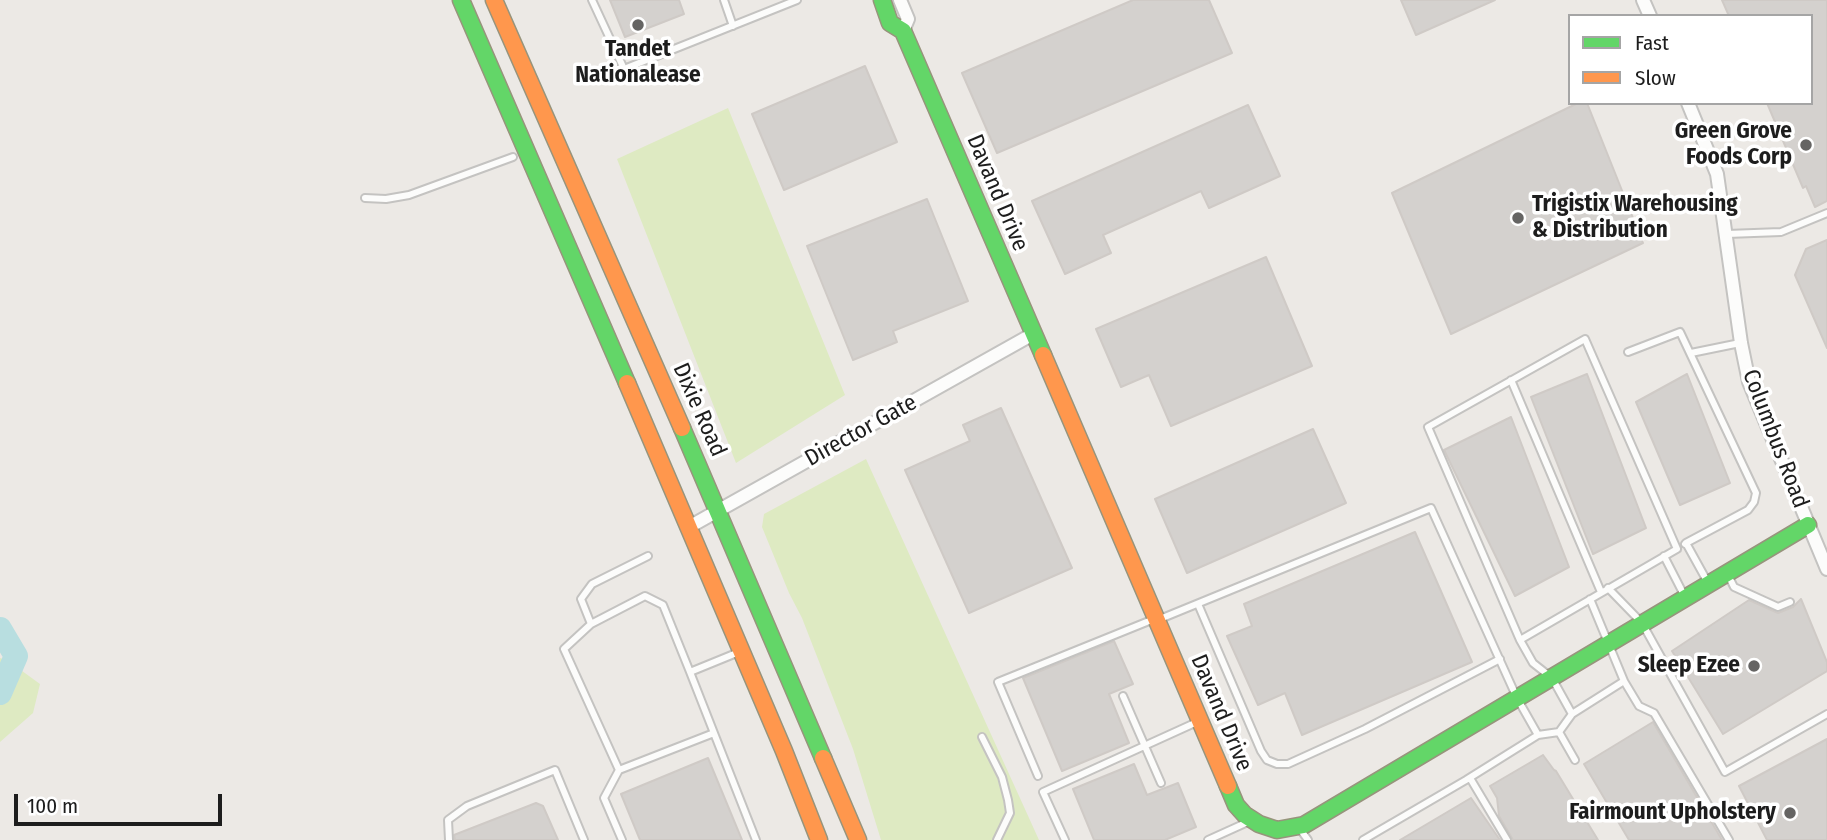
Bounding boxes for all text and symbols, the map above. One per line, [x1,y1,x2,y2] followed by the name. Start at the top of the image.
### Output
[1568,14,1813,105] legend
[630,17,646,33] marker: Tandet Nationalease
[1635,30,1669,56] text: Fast
[575,36,701,90] place label: Tandet Nationalease
[1635,65,1676,91] text: Slow
[1675,118,1792,172] place label: Green Grove Foods Corp
[960,131,1034,255] street label: Davand Drive
[1798,137,1814,153] marker: Green Grove Foods Corp
[1532,191,1738,245] place label: Trigistix Warehousing & Distribution
[1510,210,1526,226] marker: Trigistix Warehousing & Distribution
[666,359,732,461] street label: Dixie Road
[1736,366,1814,512] street label: Columbus Road
[800,389,922,473] street label: Director Gate
[1184,651,1258,775] street label: Davand Drive
[1638,652,1740,680] place label: Sleep Ezee
[1746,658,1762,674] marker: Sleep Ezee
[18,780,226,824] scale bar
[27,793,78,819] text: 100 m
[1569,799,1776,827] place label: Fairmount Upholstery
[1782,805,1798,821] marker: Fairmount Upholstery

